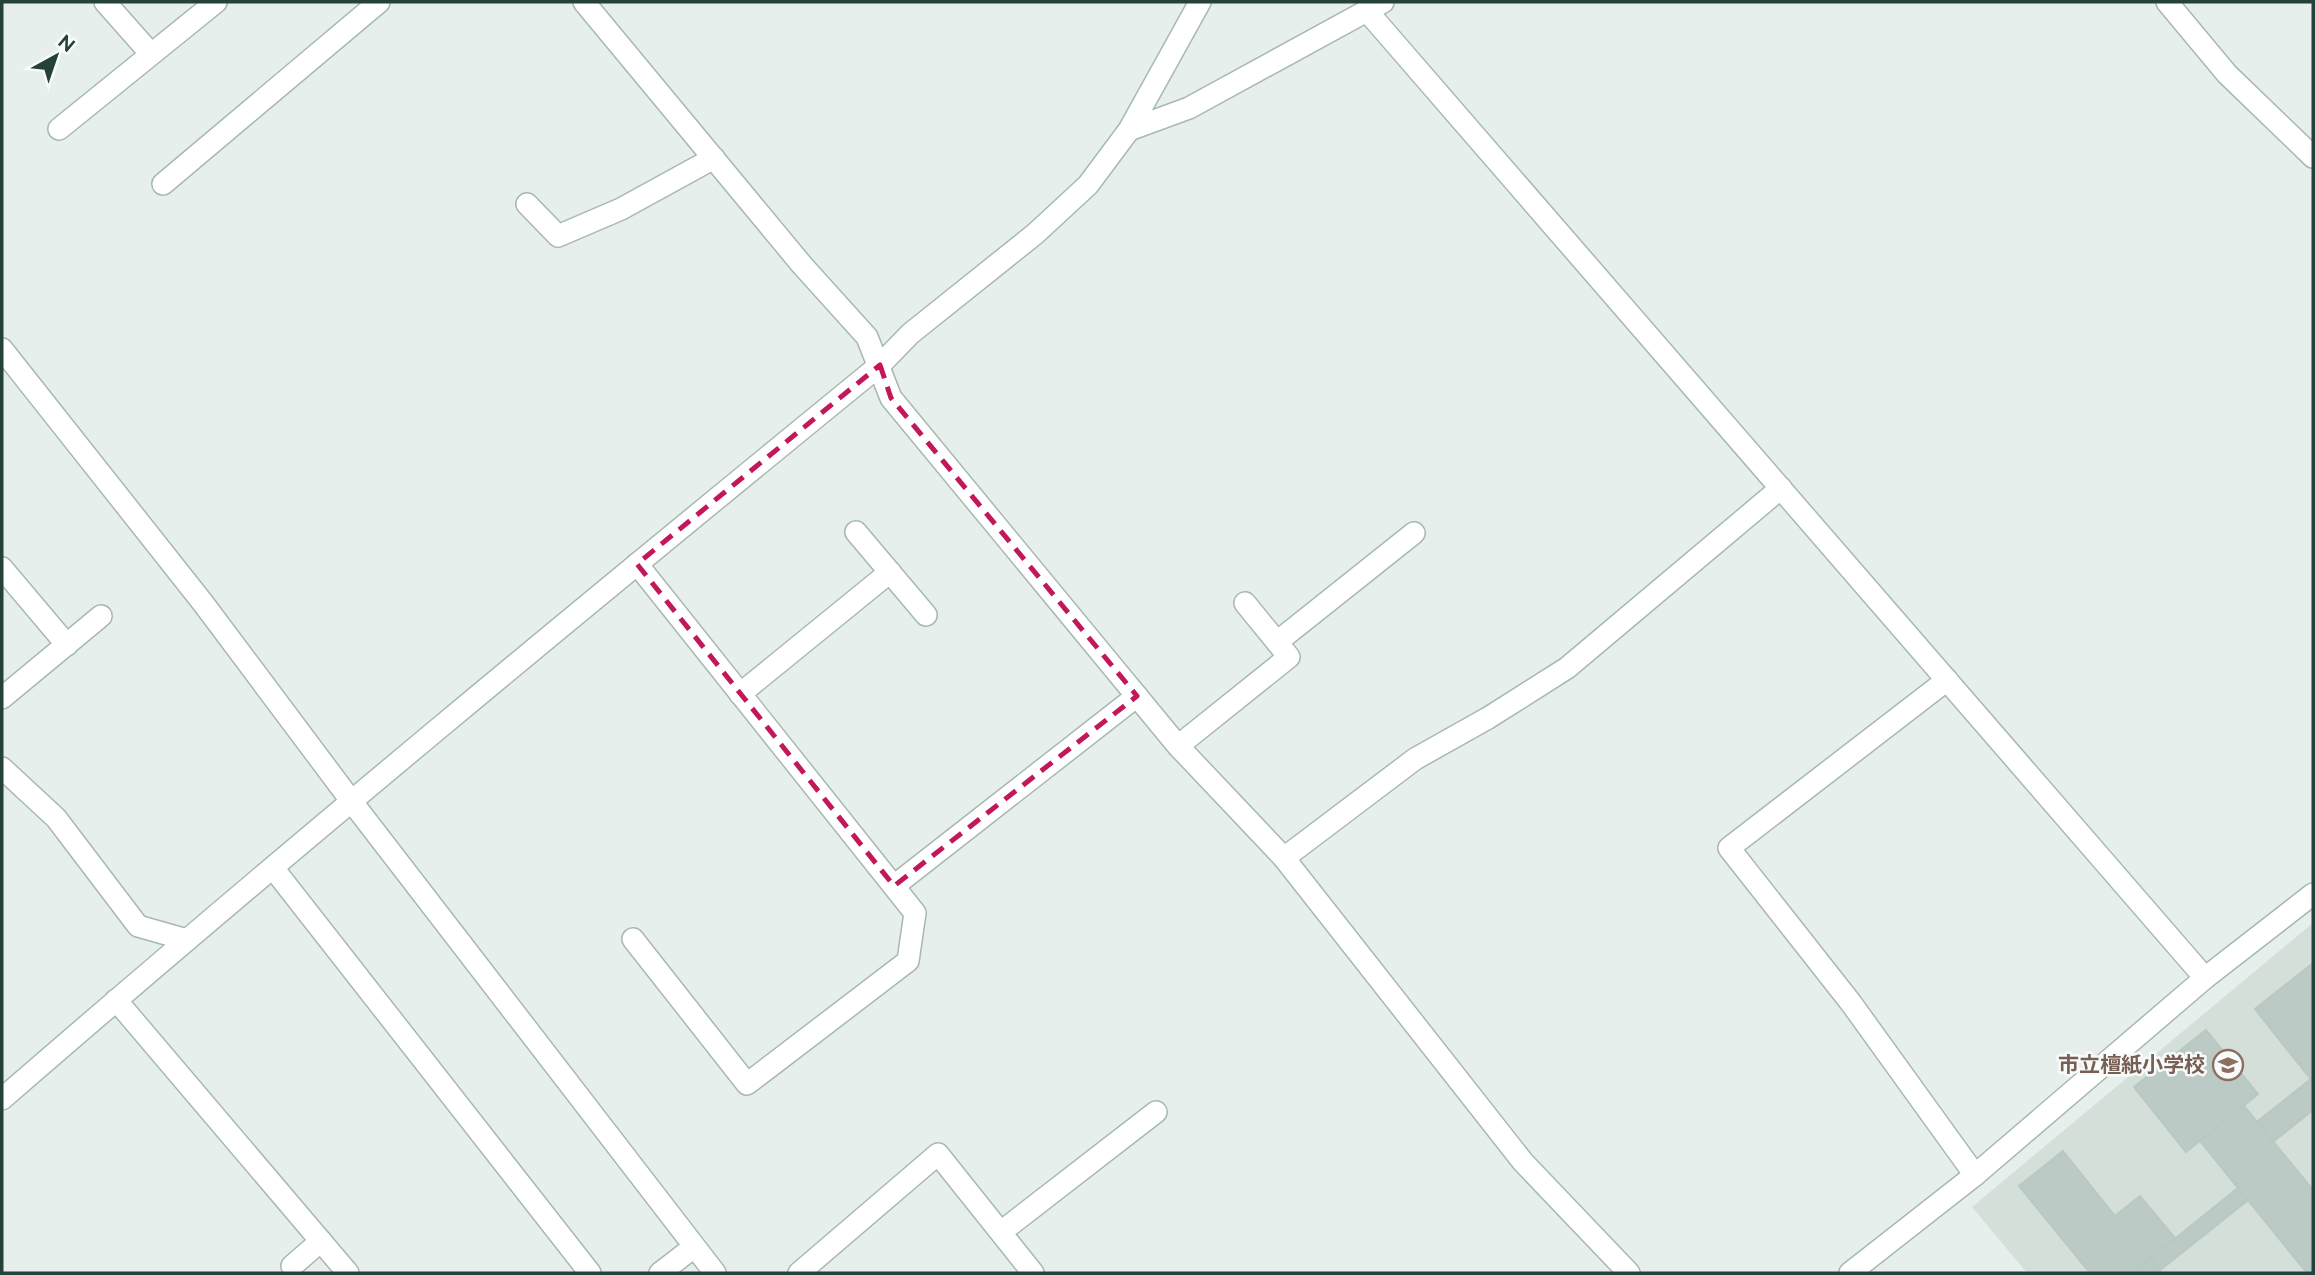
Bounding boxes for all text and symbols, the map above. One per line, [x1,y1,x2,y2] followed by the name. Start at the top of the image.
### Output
[21,21,91,91] north arrow
[54,30,80,56] text: N
[2211,1048,2245,1082] school or university icon: 市立檀紙小学校
[2058,1052,2205,1077] place label: 市立檀紙小学校

